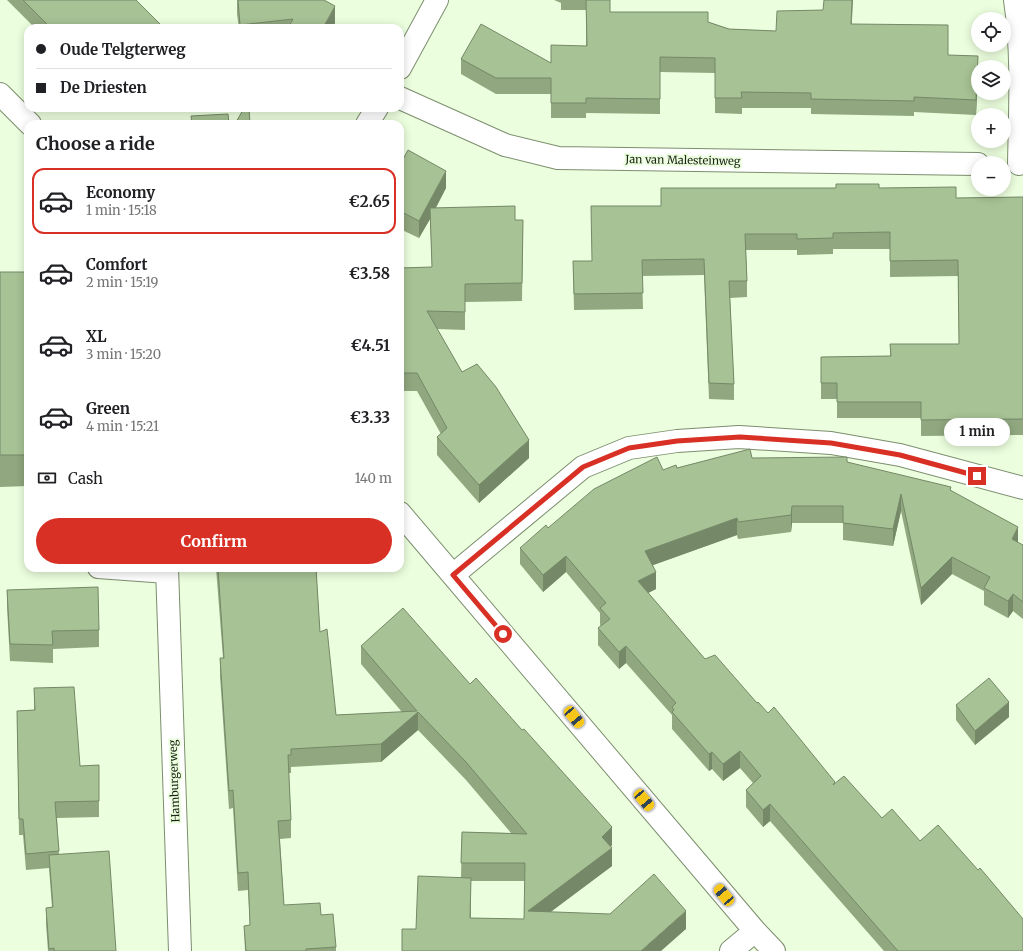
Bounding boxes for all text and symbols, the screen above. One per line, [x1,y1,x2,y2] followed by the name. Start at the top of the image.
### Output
[971,12,1011,196] map controls
[971,12,1011,52] button: locate
[60,40,186,59] text: Oude Telgterweg
[971,60,1011,100] button: layers
[60,78,147,97] text: De Driesten
[971,108,1011,148] button: +
[36,132,155,155] text: Choose a ride
[624,152,741,168] street label: Jan van Malesteinweg
[971,156,1011,196] button: −
[38,183,74,219] icon: car
[86,183,155,202] text: Economy
[348,192,390,211] text: €2.65
[86,202,157,219] text: 1 min · 15:18
[38,255,74,291] icon: car
[86,255,147,274] text: Comfort
[349,264,390,283] text: €3.58
[86,274,158,291] text: 2 min · 15:19
[38,327,74,363] icon: car
[86,327,107,346] text: XL
[351,336,390,355] text: €4.51
[86,346,161,363] text: 3 min · 15:20
[38,399,74,435] icon: car
[86,399,130,418] text: Green
[350,408,390,427] text: €3.33
[86,418,159,435] text: 4 min · 15:21
[944,418,1010,446] callout: 1 min
[959,423,995,440] text: 1 min
[36,467,58,489] icon: cash
[968,467,986,485] route end
[68,469,103,488] text: Cash
[355,470,392,487] text: 140 m
[36,518,392,564] button: Confirm
[494,625,512,643] route start
[562,704,586,730] car
[166,739,182,823] street label: Hamburgerweg
[632,787,656,813] car
[712,882,736,908] car

